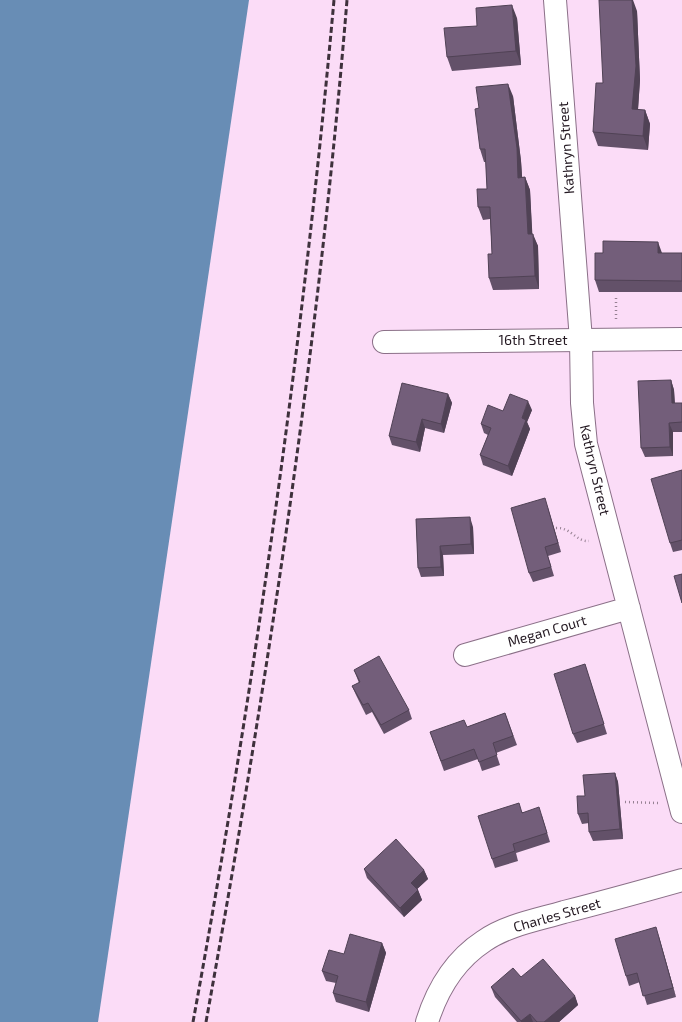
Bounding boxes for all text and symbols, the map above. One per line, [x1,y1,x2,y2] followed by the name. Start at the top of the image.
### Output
[554,101,577,195] street label: Kathryn Street
[498,331,568,348] street label: 16th Street
[577,423,614,517] street label: Kathryn Street
[505,611,588,650] street label: Megan Court
[511,894,603,935] street label: Charles Street

